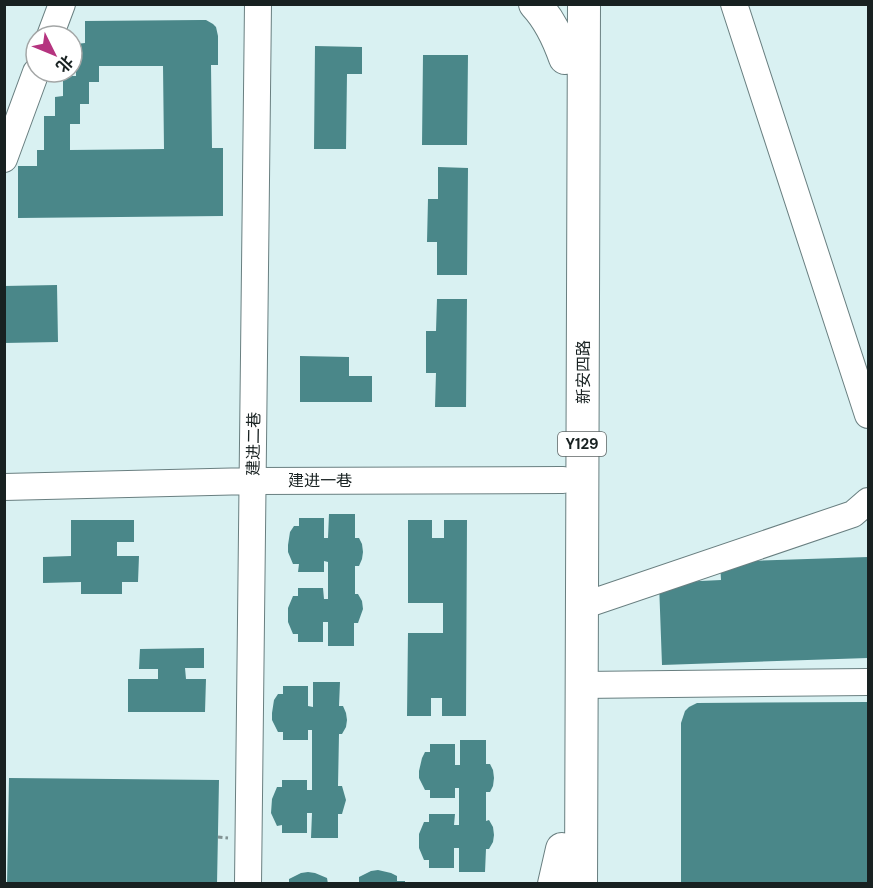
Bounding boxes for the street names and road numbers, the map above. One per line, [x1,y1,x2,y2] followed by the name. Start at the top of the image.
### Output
[573,340,594,404] street label: 新安四路
[242,412,265,476] street label: 建进二巷
[558,432,606,456] road number: Y129
[288,470,352,491] street label: 建进一巷

